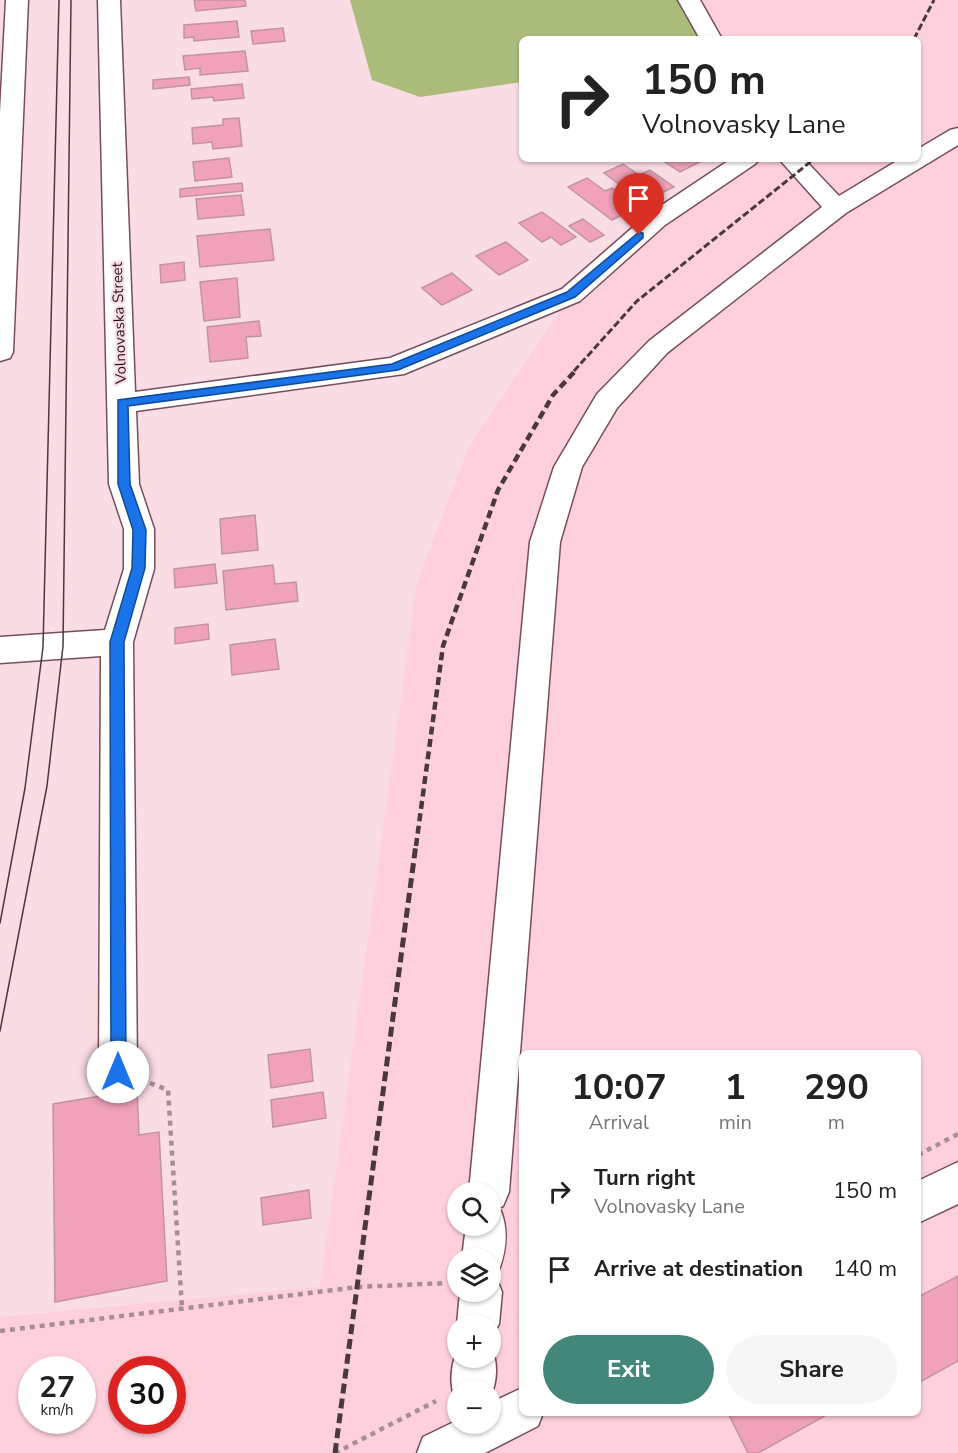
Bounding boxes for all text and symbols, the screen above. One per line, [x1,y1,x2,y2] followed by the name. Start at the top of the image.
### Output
[642,52,766,109] text: 150 m
[543,60,621,138] icon: right
[642,106,846,143] text: Volnovasky Lane
[613,173,664,235] pin
[622,182,655,215] icon: arrive
[107,261,131,385] street label: Volnovaska Street
[86,1040,150,1104] position arrow
[571,1063,667,1112] text: 10:07
[724,1063,746,1112] text: 1
[804,1063,869,1112] text: 290
[589,1109,649,1136] text: Arrival
[719,1109,752,1136] text: min
[828,1109,845,1136] text: m
[594,1163,695,1193] text: Turn right
[543,1175,576,1208] icon: right
[833,1176,897,1206] text: 150 m
[447,1182,501,1434] map controls
[447,1182,501,1236] button: search
[594,1193,745,1220] text: Volnovasky Lane
[447,1248,501,1302] button: layers
[543,1253,576,1286] icon: arrive
[594,1254,803,1284] text: Arrive at destination
[833,1254,897,1284] text: 140 m
[447,1314,501,1368] button: +
[543,1335,714,1404] button: Exit
[726,1335,897,1404] button: Share
[108,1356,186,1434] speed limit sign: 30
[39,1367,75,1408] text: 27
[447,1380,501,1434] button: −
[40,1400,74,1420] text: km/h

